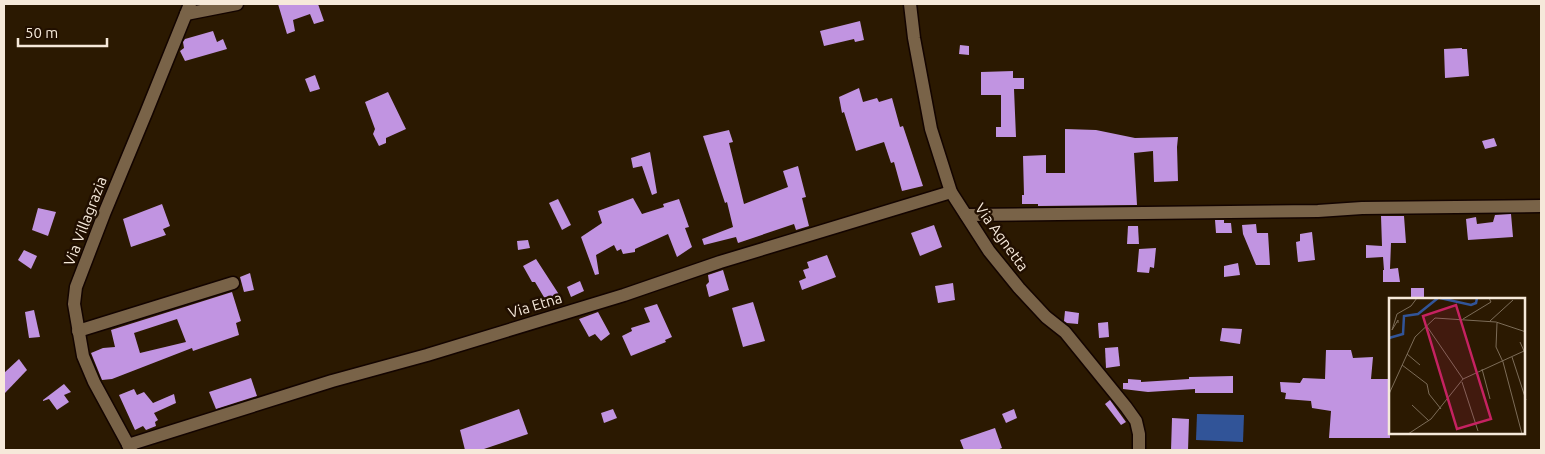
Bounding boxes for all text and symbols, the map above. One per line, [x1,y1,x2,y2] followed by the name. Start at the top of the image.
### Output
[18,15,106,47] scale bar
[25,24,58,41] text: 50 m
[60,174,110,268] street label: Via Villagrazia
[972,200,1032,274] street label: Via Agnetta
[506,289,564,321] street label: Via Etna
[1389,298,1525,434] inset map

